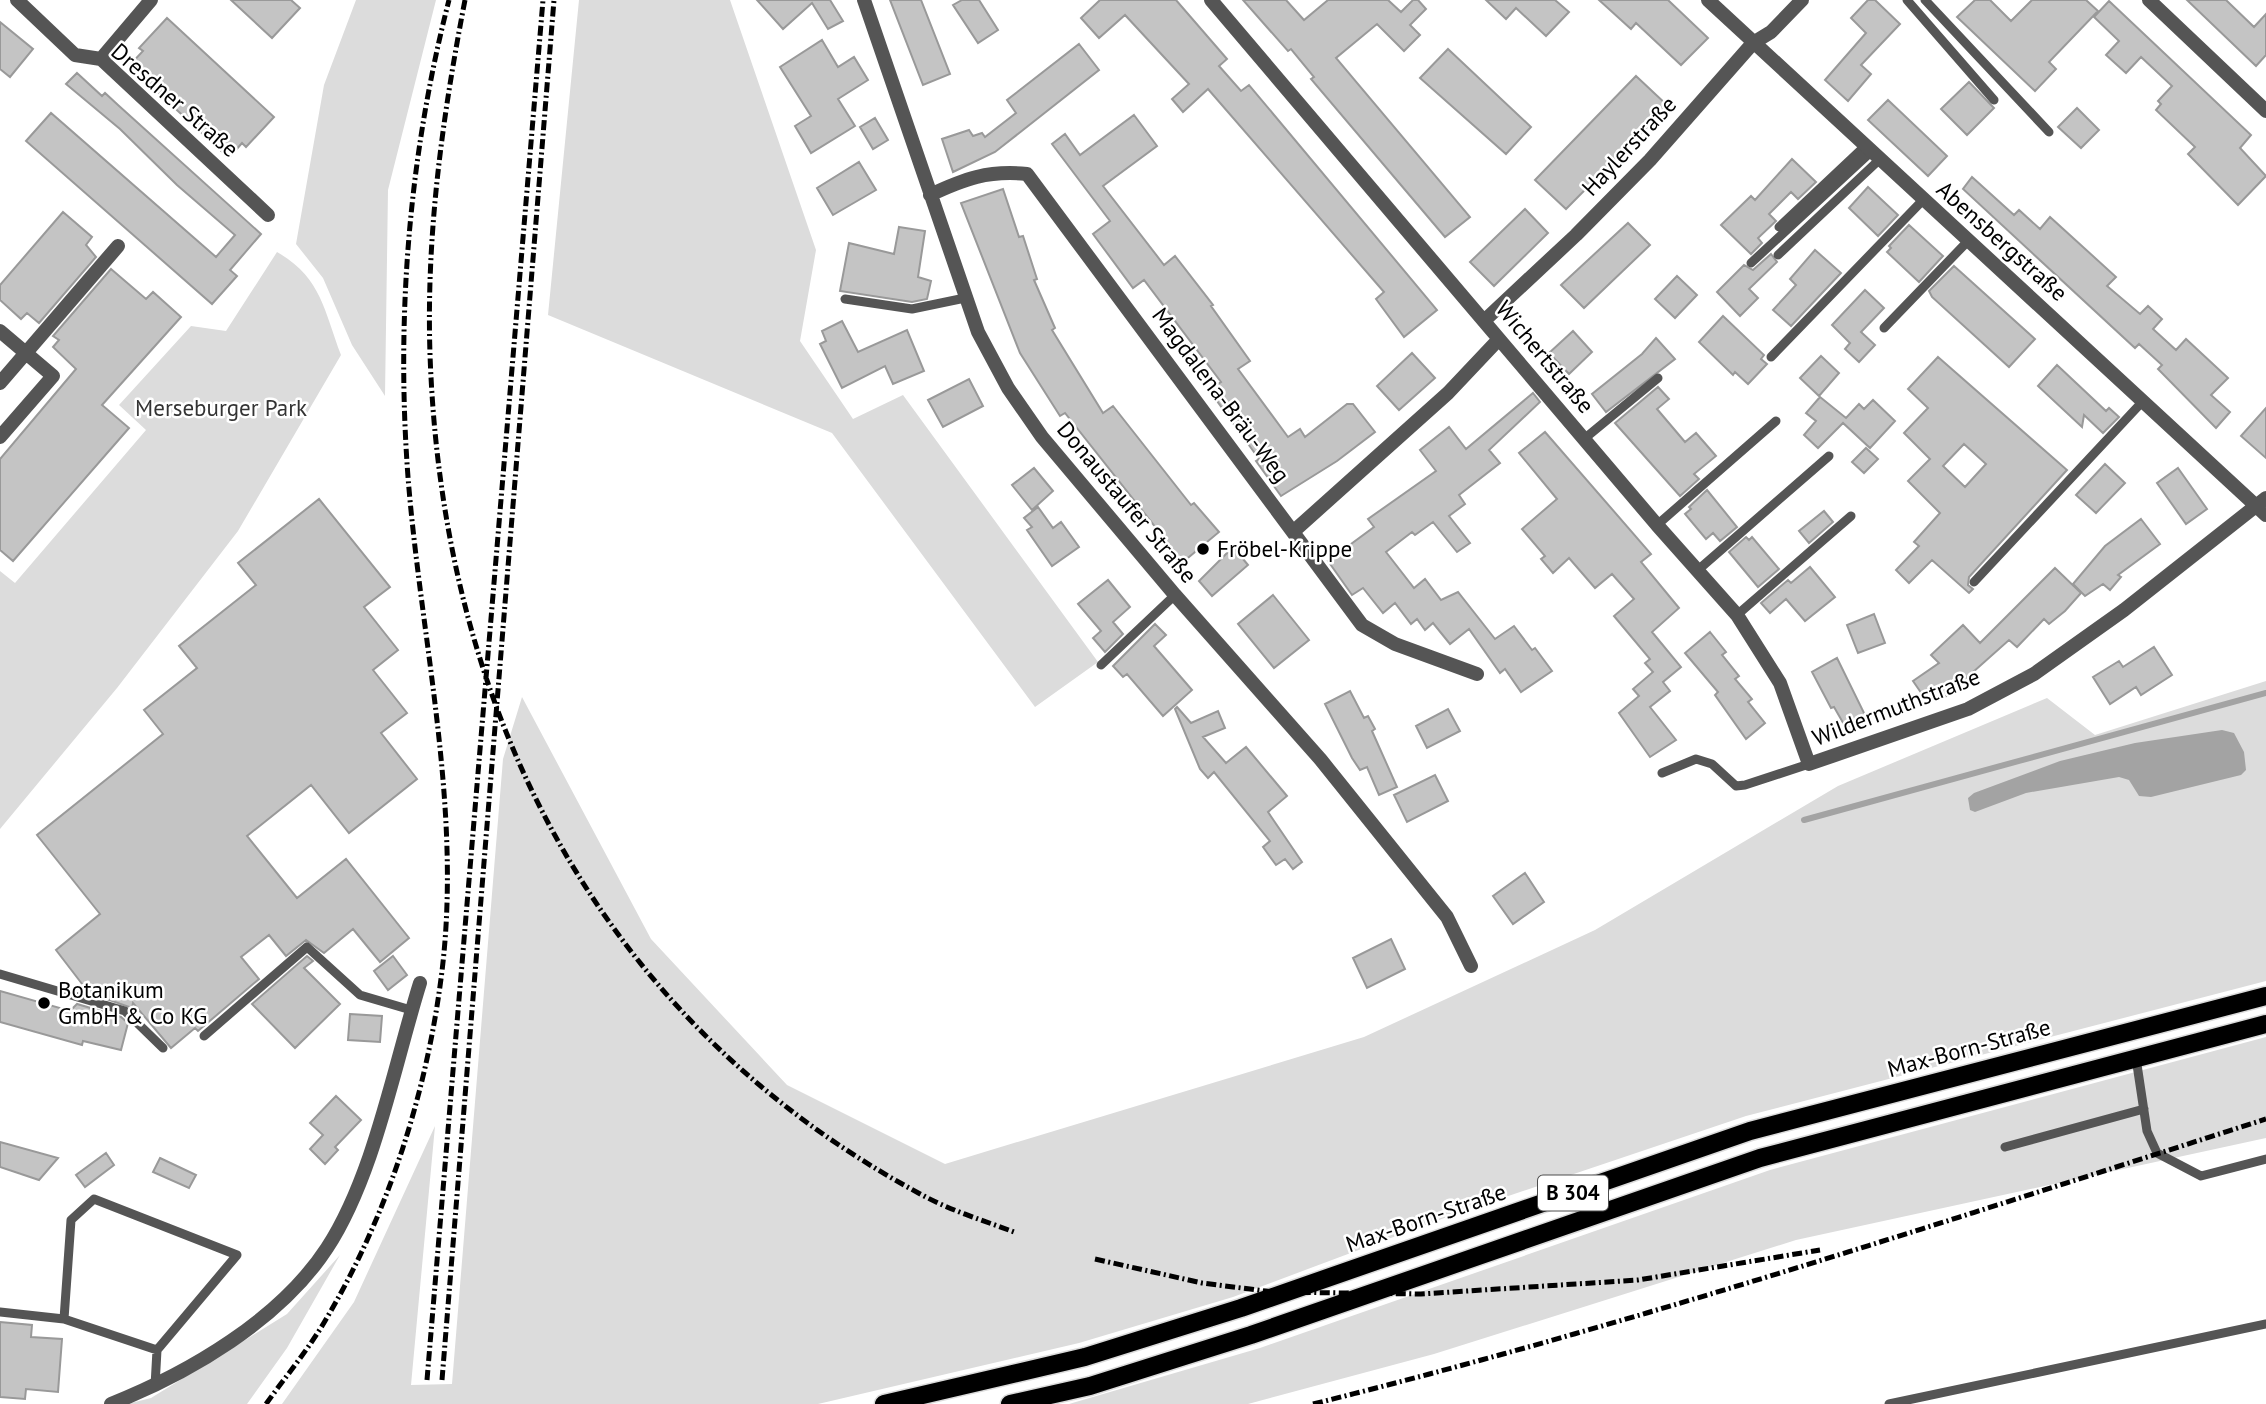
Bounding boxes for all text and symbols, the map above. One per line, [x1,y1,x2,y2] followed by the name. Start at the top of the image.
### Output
[106,36,245,163] street label: Dresdner Straße
[1575,90,1682,202] street label: Haylerstraße
[1931,174,2074,307] street label: Abensbergstraße
[1490,294,1601,419] street label: Wichertstraße
[1146,301,1297,488] street label: Magdalena-Bräu-Weg
[135,393,307,422] park label: Merseburger Park
[1051,415,1204,588] street label: Donaustaufer Straße
[1217,534,1352,563] place label: Fröbel-Krippe
[1195,541,1211,557] marker: Fröbel-Krippe
[1808,661,1984,752] street label: Wildermuthstraße
[58,975,207,1030] place label: Botanikum GmbH & Co KG
[36,995,52,1011] marker: Botanikum GmbH & Co KG
[1884,1012,2054,1083] street label: Max-Born-Straße
[1538,1176,1608,1210] road number: B 304
[1342,1177,1510,1259] street label: Max-Born-Straße

